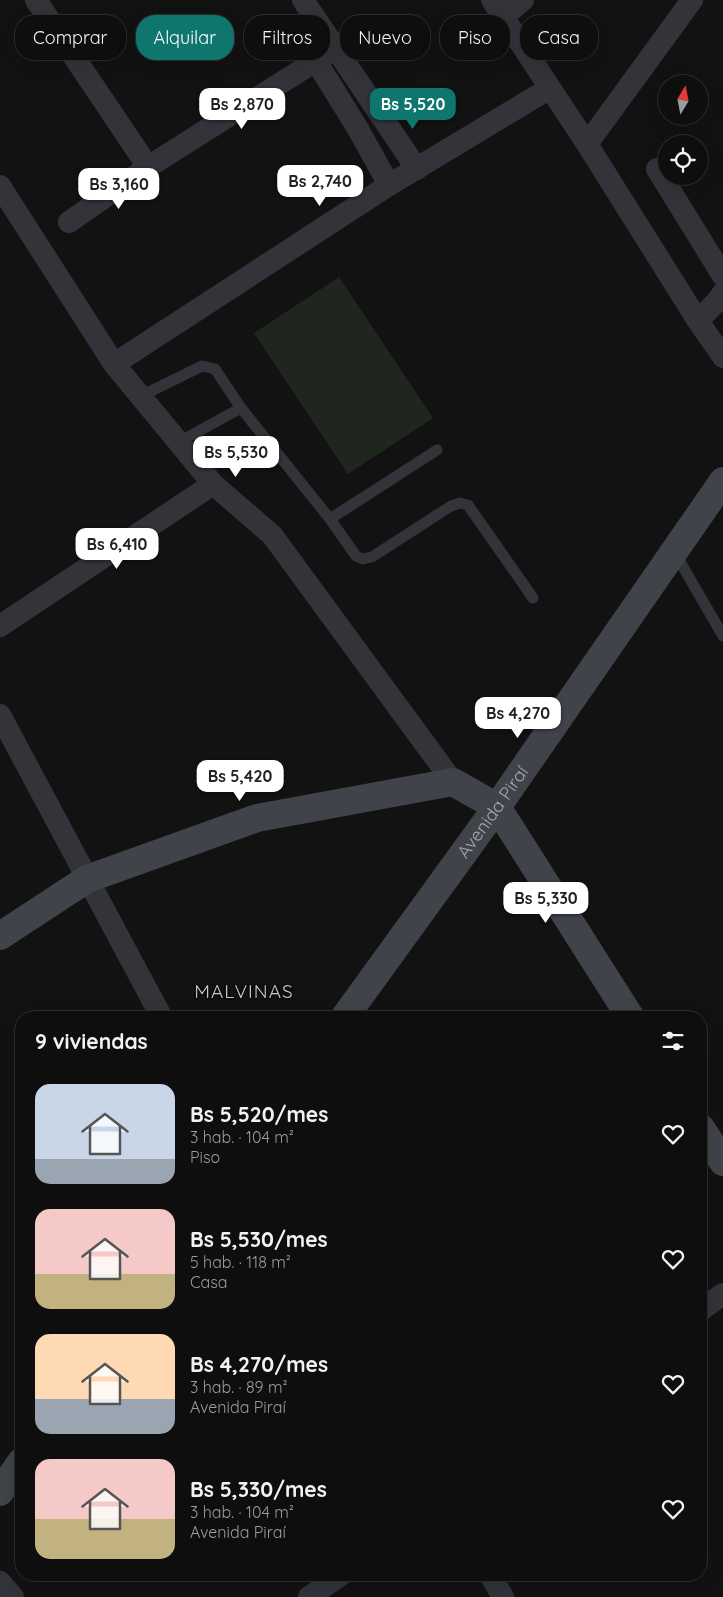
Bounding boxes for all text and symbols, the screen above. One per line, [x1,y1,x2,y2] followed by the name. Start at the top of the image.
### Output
[15,15,126,60] chip: Comprar
[136,15,234,60] chip: Alquilar
[244,15,330,60] chip: Filtros
[340,15,430,60] chip: Nuevo
[440,15,510,60] chip: Piso
[520,15,598,60] chip: Casa
[658,75,708,125] north arrow
[658,75,708,185] map controls
[190,88,294,130] pin: Bs 2,870
[361,88,465,130] pin: Bs 5,520
[210,94,274,114] text: Bs 2,870
[381,94,445,114] text: Bs 5,520
[658,135,708,185] button: locate
[268,164,372,207] pin: Bs 2,740
[67,168,171,210] pin: Bs 3,160
[288,171,352,191] text: Bs 2,740
[89,174,149,194] text: Bs 3,160
[184,436,288,478] pin: Bs 5,530
[204,442,268,462] text: Bs 5,530
[65,528,169,570] pin: Bs 6,410
[87,534,147,554] text: Bs 6,410
[466,696,570,739] pin: Bs 4,270
[486,703,550,723] text: Bs 4,270
[188,760,292,802] pin: Bs 5,420
[452,761,533,863] street label: Avenida Piraí
[208,766,272,786] text: Bs 5,420
[494,882,598,924] pin: Bs 5,330
[514,888,578,908] text: Bs 5,330
[194,979,294,1003] district label: MALVINAS
[659,1027,687,1055] icon: filters
[35,1028,148,1054] text: 9 viviendas
[190,1101,328,1127] text: Bs 5,520/mes
[75,1104,135,1164] icon: home
[659,1120,687,1148] icon: heart
[190,1127,294,1147] text: 3 hab. · 104 m²
[190,1147,220,1167] text: Piso
[190,1226,328,1252] text: Bs 5,530/mes
[75,1229,135,1289] icon: home
[659,1245,687,1273] icon: heart
[190,1252,291,1272] text: 5 hab. · 118 m²
[190,1272,227,1292] text: Casa
[190,1351,328,1377] text: Bs 4,270/mes
[75,1354,135,1414] icon: home
[659,1370,687,1398] icon: heart
[190,1377,288,1397] text: 3 hab. · 89 m²
[190,1397,286,1417] text: Avenida Piraí
[190,1476,327,1502] text: Bs 5,330/mes
[75,1479,135,1539] icon: home
[659,1495,687,1523] icon: heart
[190,1502,294,1522] text: 3 hab. · 104 m²
[190,1522,286,1542] text: Avenida Piraí

